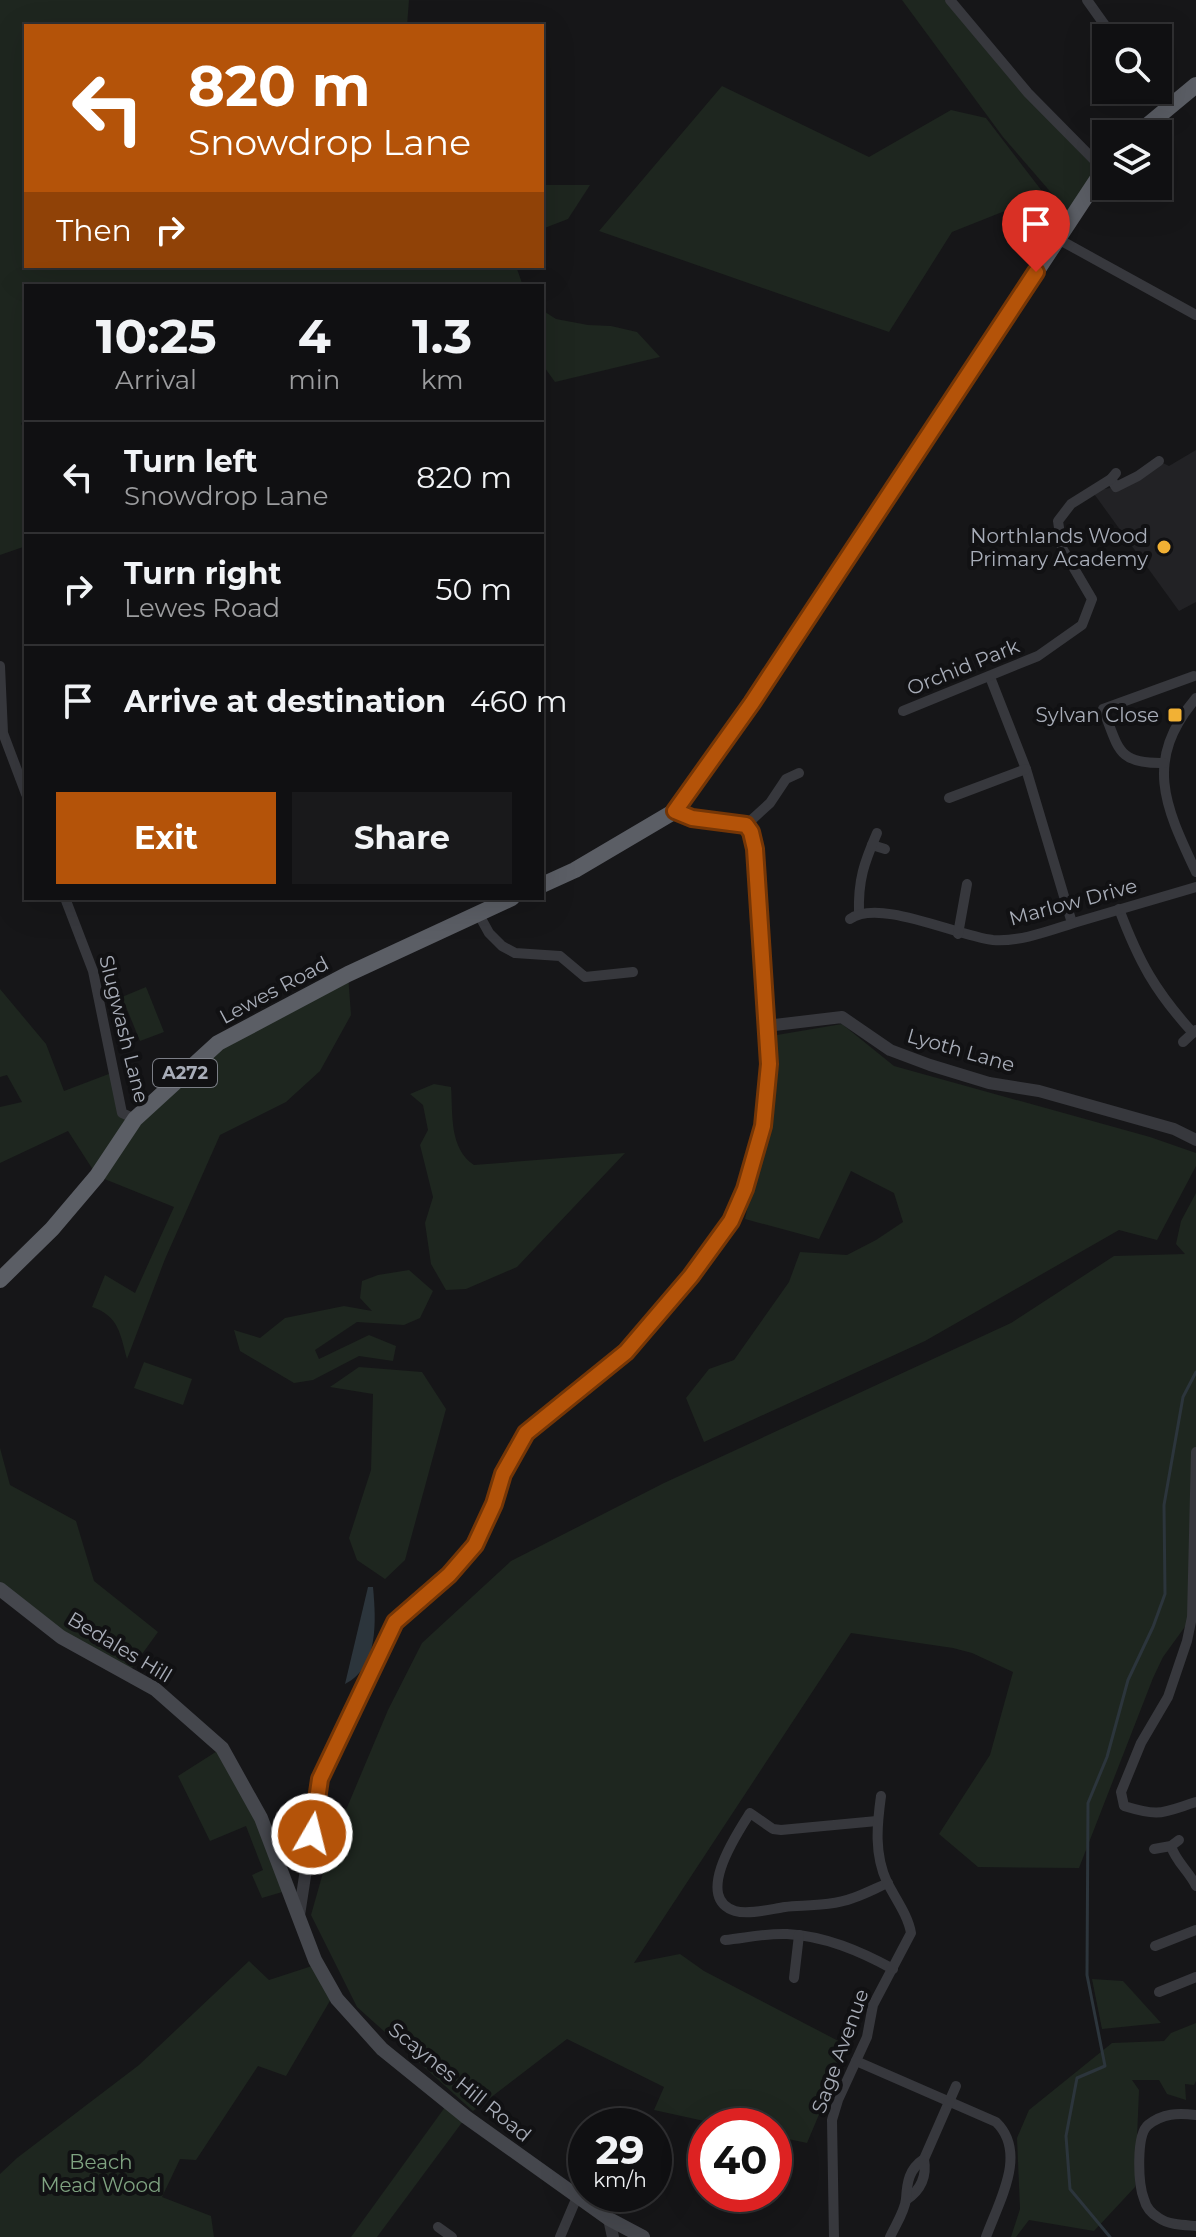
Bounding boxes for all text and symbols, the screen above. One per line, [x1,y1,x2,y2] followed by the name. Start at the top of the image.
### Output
[1092,24,1172,200] map controls
[1092,24,1172,104] button: search
[188,52,371,120] text: 820 m
[56,56,160,160] icon: left
[188,120,471,164] text: Snowdrop Lane
[1092,120,1172,200] button: layers
[1002,190,1070,272] pin
[1014,202,1058,246] icon: arrive
[148,208,192,252] icon: right
[56,212,132,249] text: Then
[96,307,217,365] text: 10:25
[298,307,331,365] text: 4
[412,307,472,365] text: 1.3
[115,364,197,396] text: Arrival
[288,364,340,396] text: min
[421,364,464,396] text: km
[124,443,257,480] text: Turn left
[56,455,100,499] icon: left
[416,459,512,496] text: 820 m
[124,480,328,512] text: Snowdrop Lane
[969,524,1148,571] place label: Northlands Wood Primary Academy
[1155,538,1173,556] marker: Northlands Wood Primary Academy
[124,555,281,592] text: Turn right
[56,567,100,611] icon: right
[435,571,512,608] text: 50 m
[124,592,280,624] text: Lewes Road
[903,634,1023,700] street label: Orchid Park
[56,679,100,723] icon: arrive
[124,683,446,720] text: Arrive at destination
[470,683,568,720] text: 460 m
[1036,703,1159,727] place label: Sylvan Close
[1166,706,1184,724] marker: Sylvan Close
[56,792,276,884] button: Exit
[292,792,512,884] button: Share
[1006,873,1140,931] street label: Marlow Drive
[215,951,333,1029] street label: Lewes Road
[94,953,154,1105] street label: Slugwash Lane
[904,1023,1018,1077] street label: Lyoth Lane
[153,1059,217,1087] road number: A272
[64,1606,176,1688] street label: Bedales Hill
[270,1792,354,1876] position arrow
[806,1986,874,2116] street label: Sage Avenue
[384,2017,536,2147] street label: Scaynes Hill Road
[688,2108,792,2212] speed limit sign: 40
[595,2125,645,2174] text: 29
[40,2150,162,2197] park label: Beach Mead Wood
[593,2168,647,2192] text: km/h

